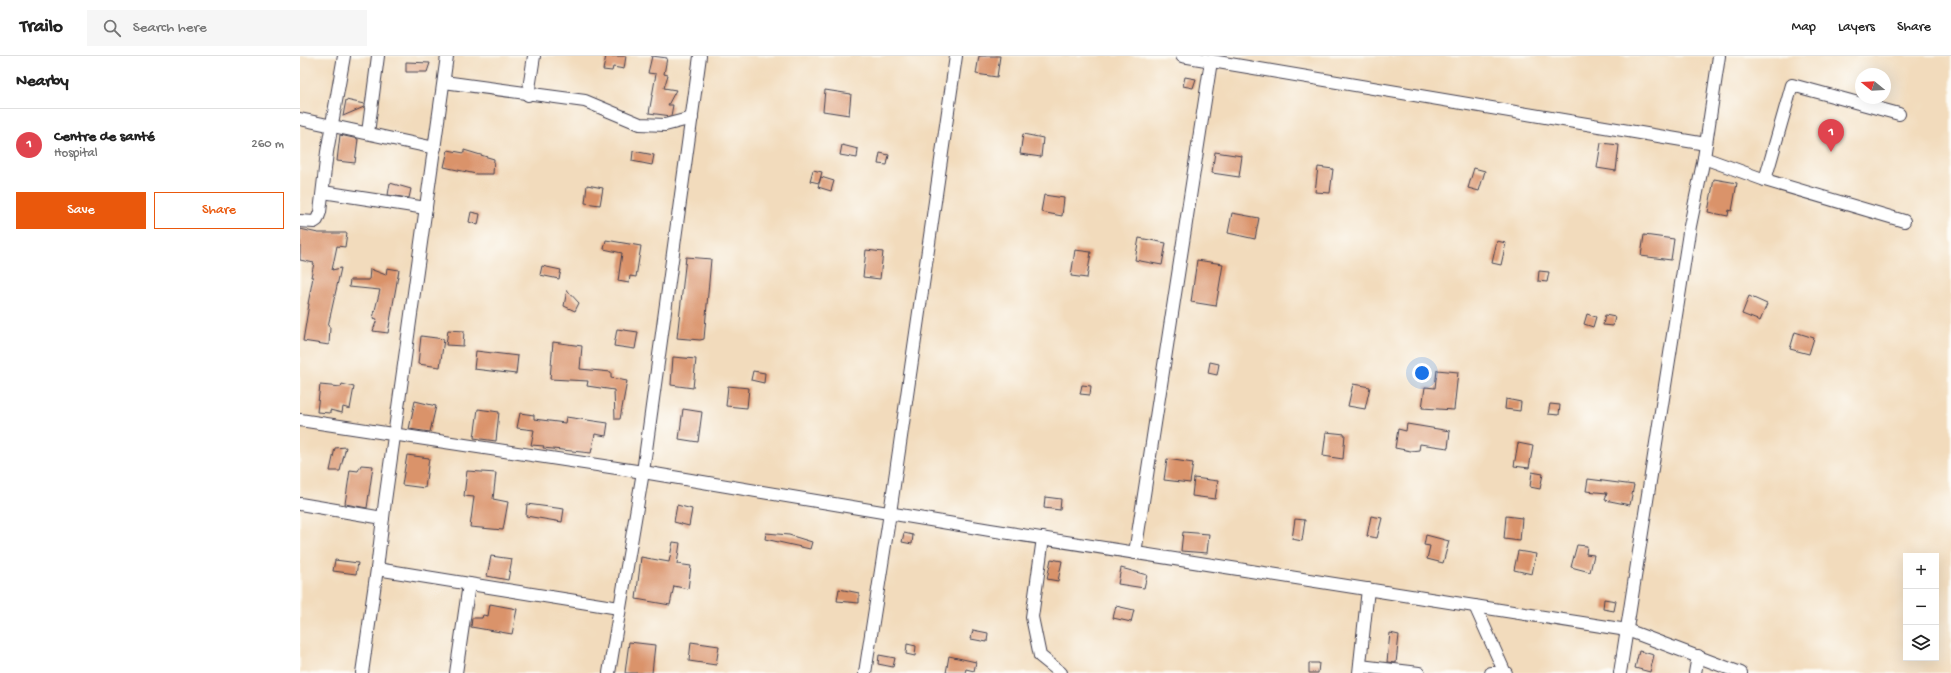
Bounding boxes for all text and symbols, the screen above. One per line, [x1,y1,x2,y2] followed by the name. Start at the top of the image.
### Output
[87,10,367,46] search box
[20,16,63,39] text: Trailo
[101,17,123,39] icon: search
[133,19,207,37] text: Search here
[1792,19,1816,36] text: Map
[1838,19,1875,36] text: Layers
[1897,19,1931,36] text: Share
[1855,68,1891,104] north arrow
[16,72,69,92] text: Nearby
[1818,119,1844,152] pin: 1
[54,128,155,146] text: Centre de santé
[26,137,32,152] text: 1
[251,137,284,152] text: 260 m
[54,146,98,161] text: Hospital
[16,192,146,229] button: Save
[154,192,284,229] button: Share
[1412,363,1432,383] your location
[1903,553,1939,661] map controls
[1903,553,1939,589] button: +
[1903,589,1939,625] button: −
[1903,625,1939,661] button: layers

